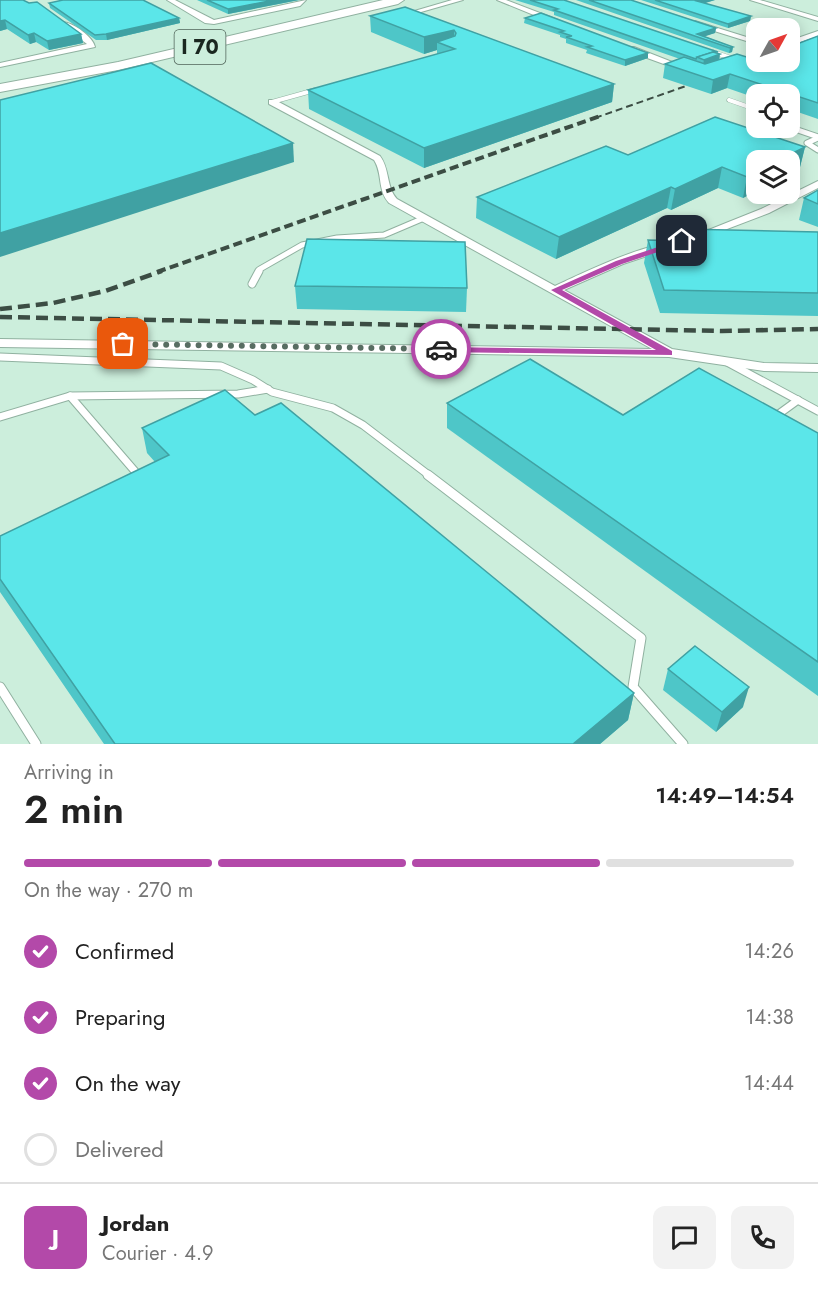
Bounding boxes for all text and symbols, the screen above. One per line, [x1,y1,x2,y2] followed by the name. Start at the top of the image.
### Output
[746,18,800,72] north arrow
[746,18,800,204] map controls
[174,30,226,64] road number: I 70
[746,84,800,138] button: locate
[746,150,800,204] button: layers
[656,215,707,266] pin
[665,224,698,257] icon: home
[97,318,148,369] pin
[411,319,471,379] courier
[106,327,139,360] icon: bag
[425,333,458,366] icon: car
[24,758,114,787] text: Arriving in
[656,779,794,811] text: 14:49–14:54
[24,781,124,838] text: 2 min
[24,876,193,905] text: On the way · 270 m
[24,935,57,968] icon: check
[75,935,174,967] text: Confirmed
[744,937,794,966] text: 14:26
[24,1001,57,1034] icon: check
[75,1001,166,1033] text: Preparing
[746,1003,794,1032] text: 14:38
[24,1067,57,1100] icon: check
[75,1067,180,1099] text: On the way
[744,1069,794,1098] text: 14:44
[75,1133,164,1165] text: Delivered
[653,1206,716,1269] button: chat
[731,1206,794,1269] button: phone
[102,1207,169,1239] text: Jordan
[52,1221,59,1253] text: J
[102,1239,214,1268] text: Courier · 4.9

